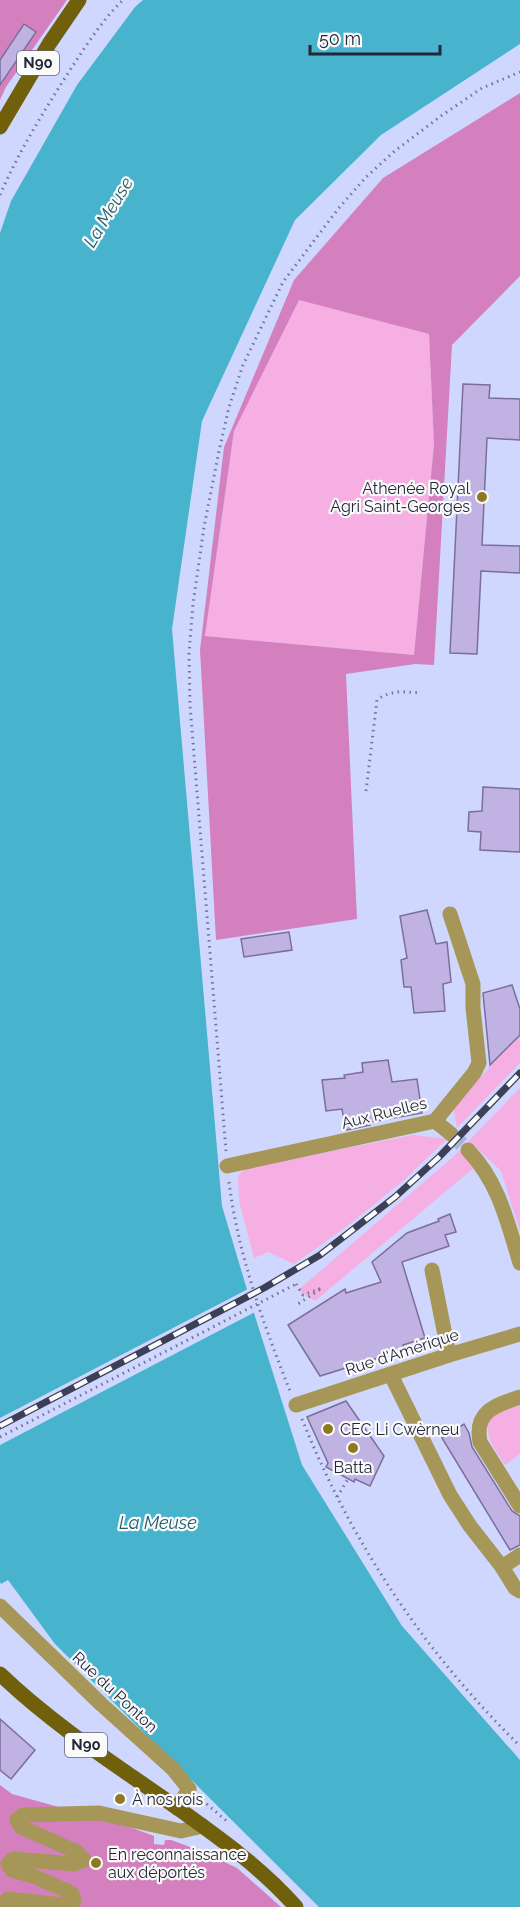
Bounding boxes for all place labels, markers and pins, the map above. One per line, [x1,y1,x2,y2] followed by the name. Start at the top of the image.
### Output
[330,479,471,516] place label: Athenée Royal Agri Saint-Georges
[475,490,489,504] marker: Athenée Royal Agri Saint-Georges
[340,1420,459,1439] place label: CEC Li Cwèrneu
[321,1422,335,1436] marker: CEC Li Cwèrneu
[346,1441,360,1455] marker: Batta
[334,1458,372,1477] place label: Batta
[132,1789,203,1809] place label: À nos rois
[113,1792,127,1806] marker: À nos rois
[108,1845,247,1882] place label: En reconnaissance aux déportés
[89,1856,103,1870] marker: En reconnaissance aux déportés

